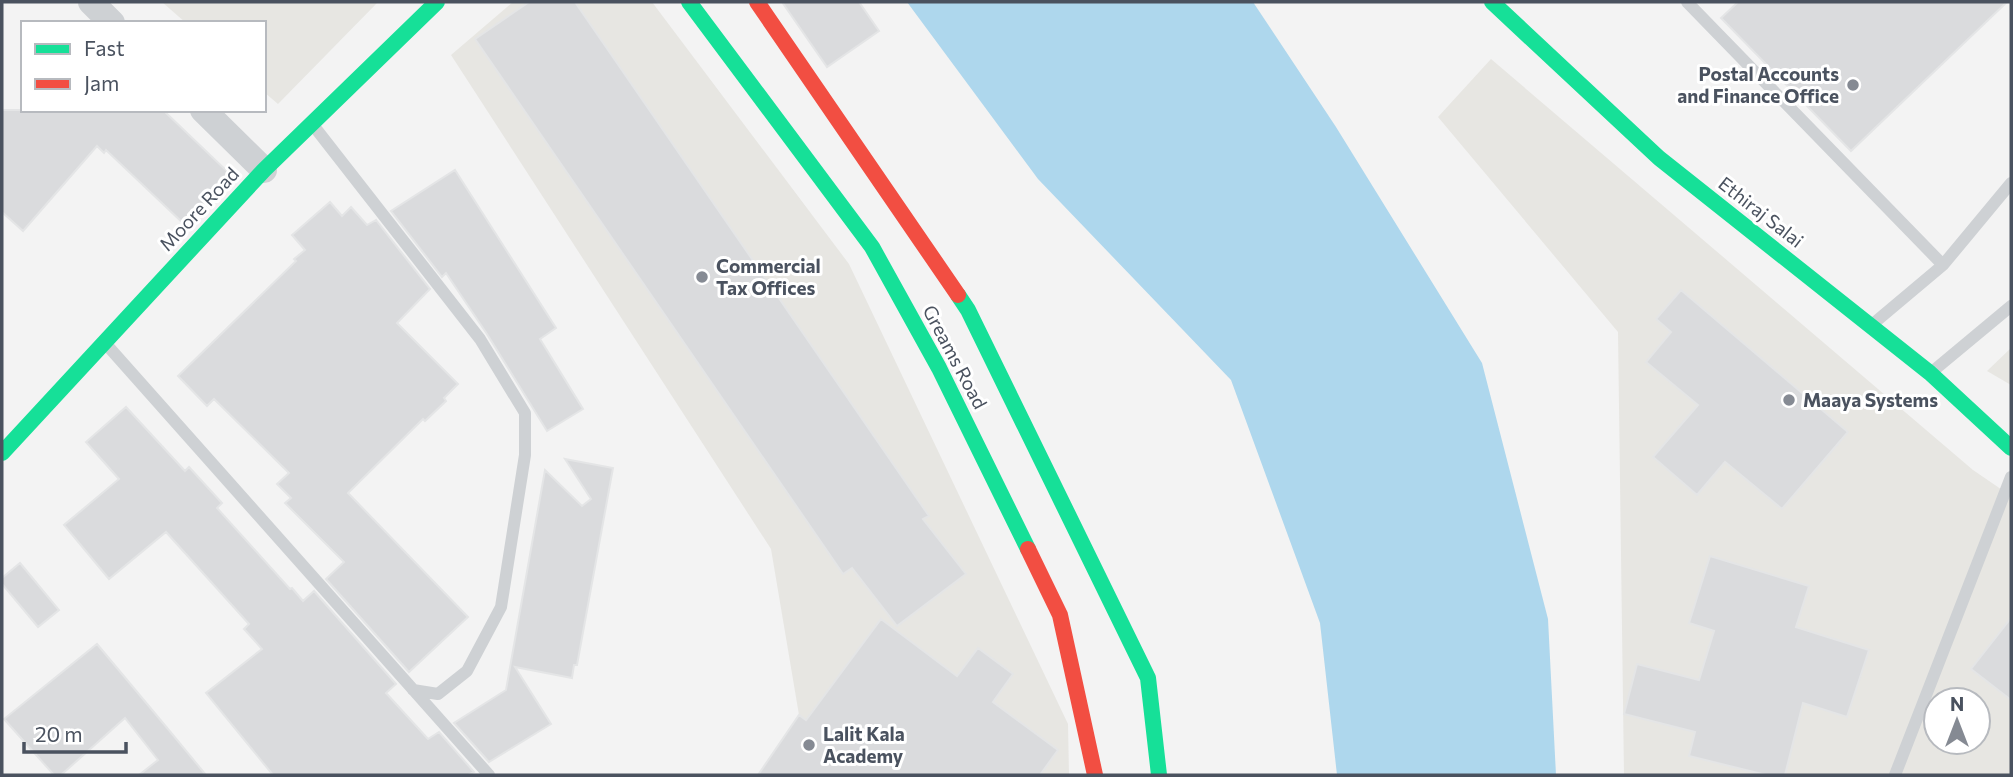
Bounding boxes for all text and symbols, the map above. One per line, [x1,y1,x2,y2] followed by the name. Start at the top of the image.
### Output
[21,21,266,112] legend
[84,35,125,60] text: Fast
[1677,62,1839,107] place label: Postal Accounts and Finance Office
[84,70,119,95] text: Jam
[1845,77,1861,93] marker: Postal Accounts and Finance Office
[154,162,243,255] street label: Moore Road
[1714,171,1808,252] street label: Ethiraj Salai
[716,254,821,299] place label: Commercial Tax Offices
[694,269,710,285] marker: Commercial Tax Offices
[918,301,992,413] street label: Greams Road
[1803,388,1938,411] place label: Maaya Systems
[1781,392,1797,408] marker: Maaya Systems
[1922,686,1992,756] north arrow
[1950,692,1964,715] text: N
[24,710,126,754] scale bar
[35,721,83,746] text: 20 m
[823,722,905,767] place label: Lalit Kala Academy
[801,737,817,753] marker: Lalit Kala Academy

